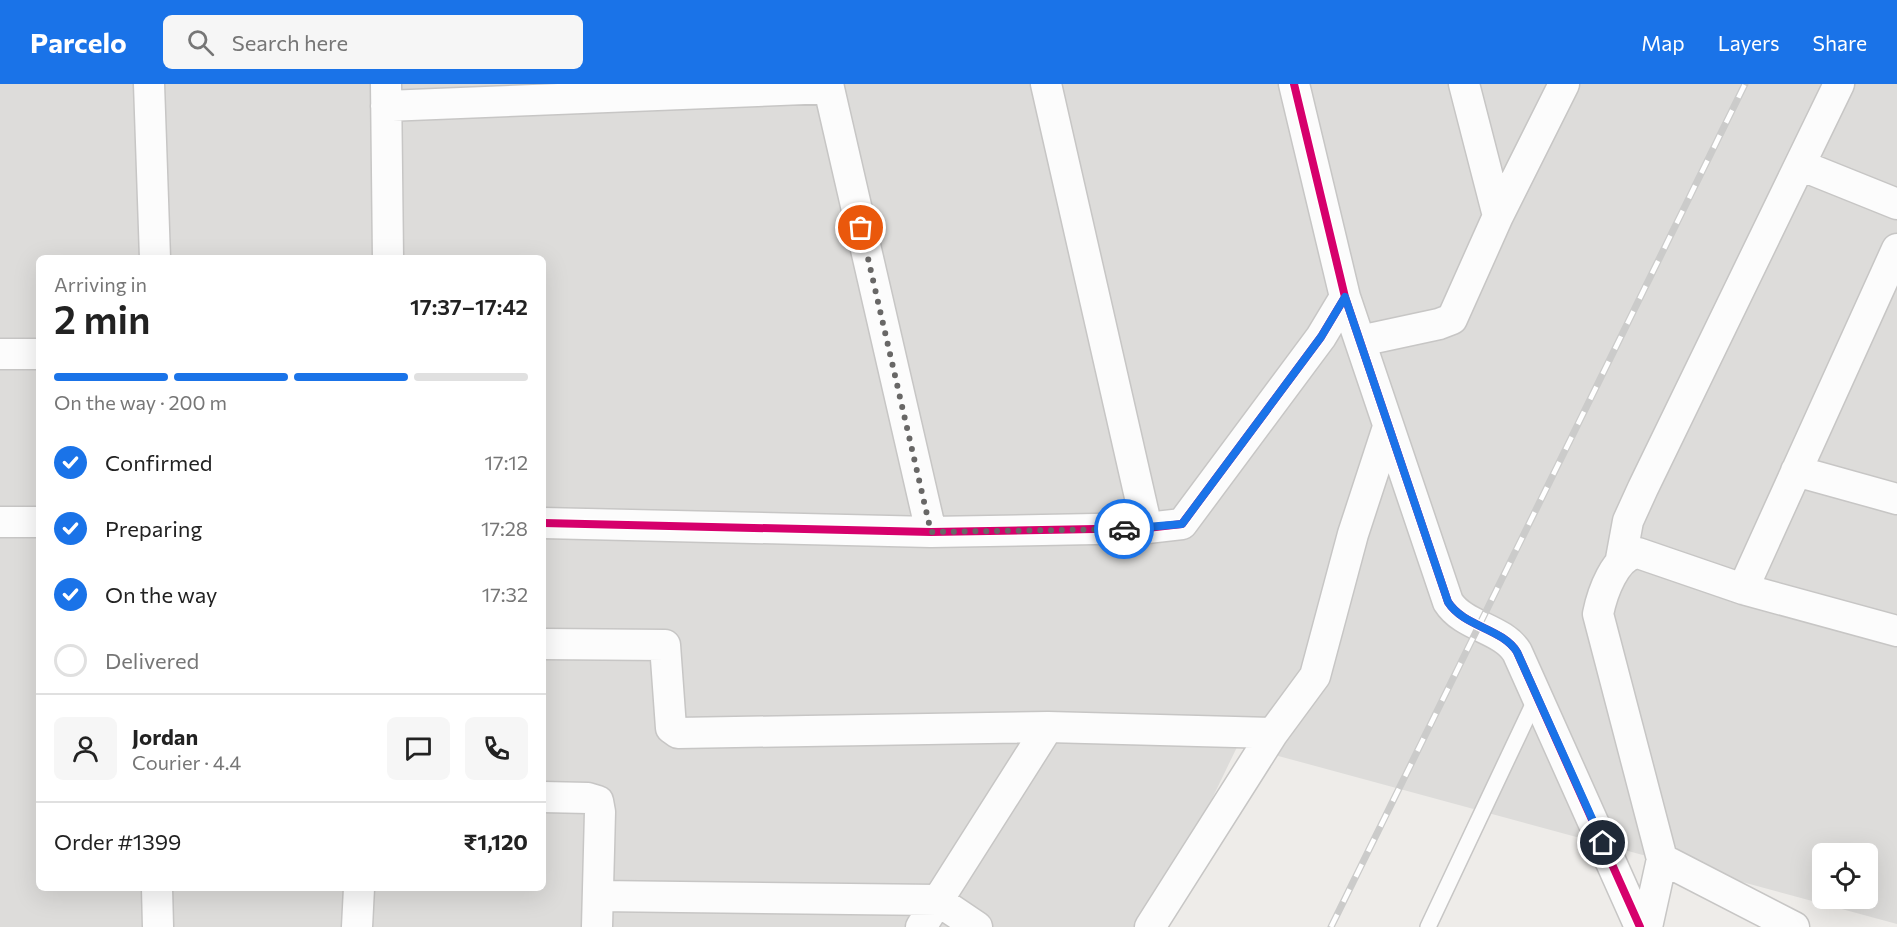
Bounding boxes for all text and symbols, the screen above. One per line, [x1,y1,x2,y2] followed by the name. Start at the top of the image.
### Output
[163,15,583,69] search box
[30,25,127,59] text: Parcelo
[184,26,217,59] icon: search
[232,29,348,56] text: Search here
[1641,30,1685,55] text: Map
[1718,30,1780,55] text: Layers
[1813,30,1867,55] text: Share
[835,202,886,253] pin
[844,211,877,244] icon: bag
[54,272,147,296] text: Arriving in
[410,293,528,320] text: 17:37–17:42
[54,294,151,342] text: 2 min
[54,390,227,414] text: On the way · 200 m
[54,446,87,479] icon: check
[105,449,212,476] text: Confirmed
[485,450,528,474] text: 17:12
[1094,499,1154,559] courier
[54,512,87,545] icon: check
[1108,513,1141,546] icon: car
[105,515,202,542] text: Preparing
[481,516,528,540] text: 17:28
[54,578,87,611] icon: check
[105,581,217,608] text: On the way
[482,582,528,606] text: 17:32
[105,647,199,674] text: Delivered
[54,717,117,780] button: person
[387,717,450,780] button: chat
[465,717,528,780] button: phone
[132,723,198,750] text: Jordan
[132,750,241,774] text: Courier · 4.4
[1577,817,1628,868] pin
[1586,826,1619,859] icon: home
[54,828,181,855] text: Order #1399
[464,828,528,855] text: ₹1,120
[1812,843,1878,909] map controls
[1812,843,1878,909] button: locate

